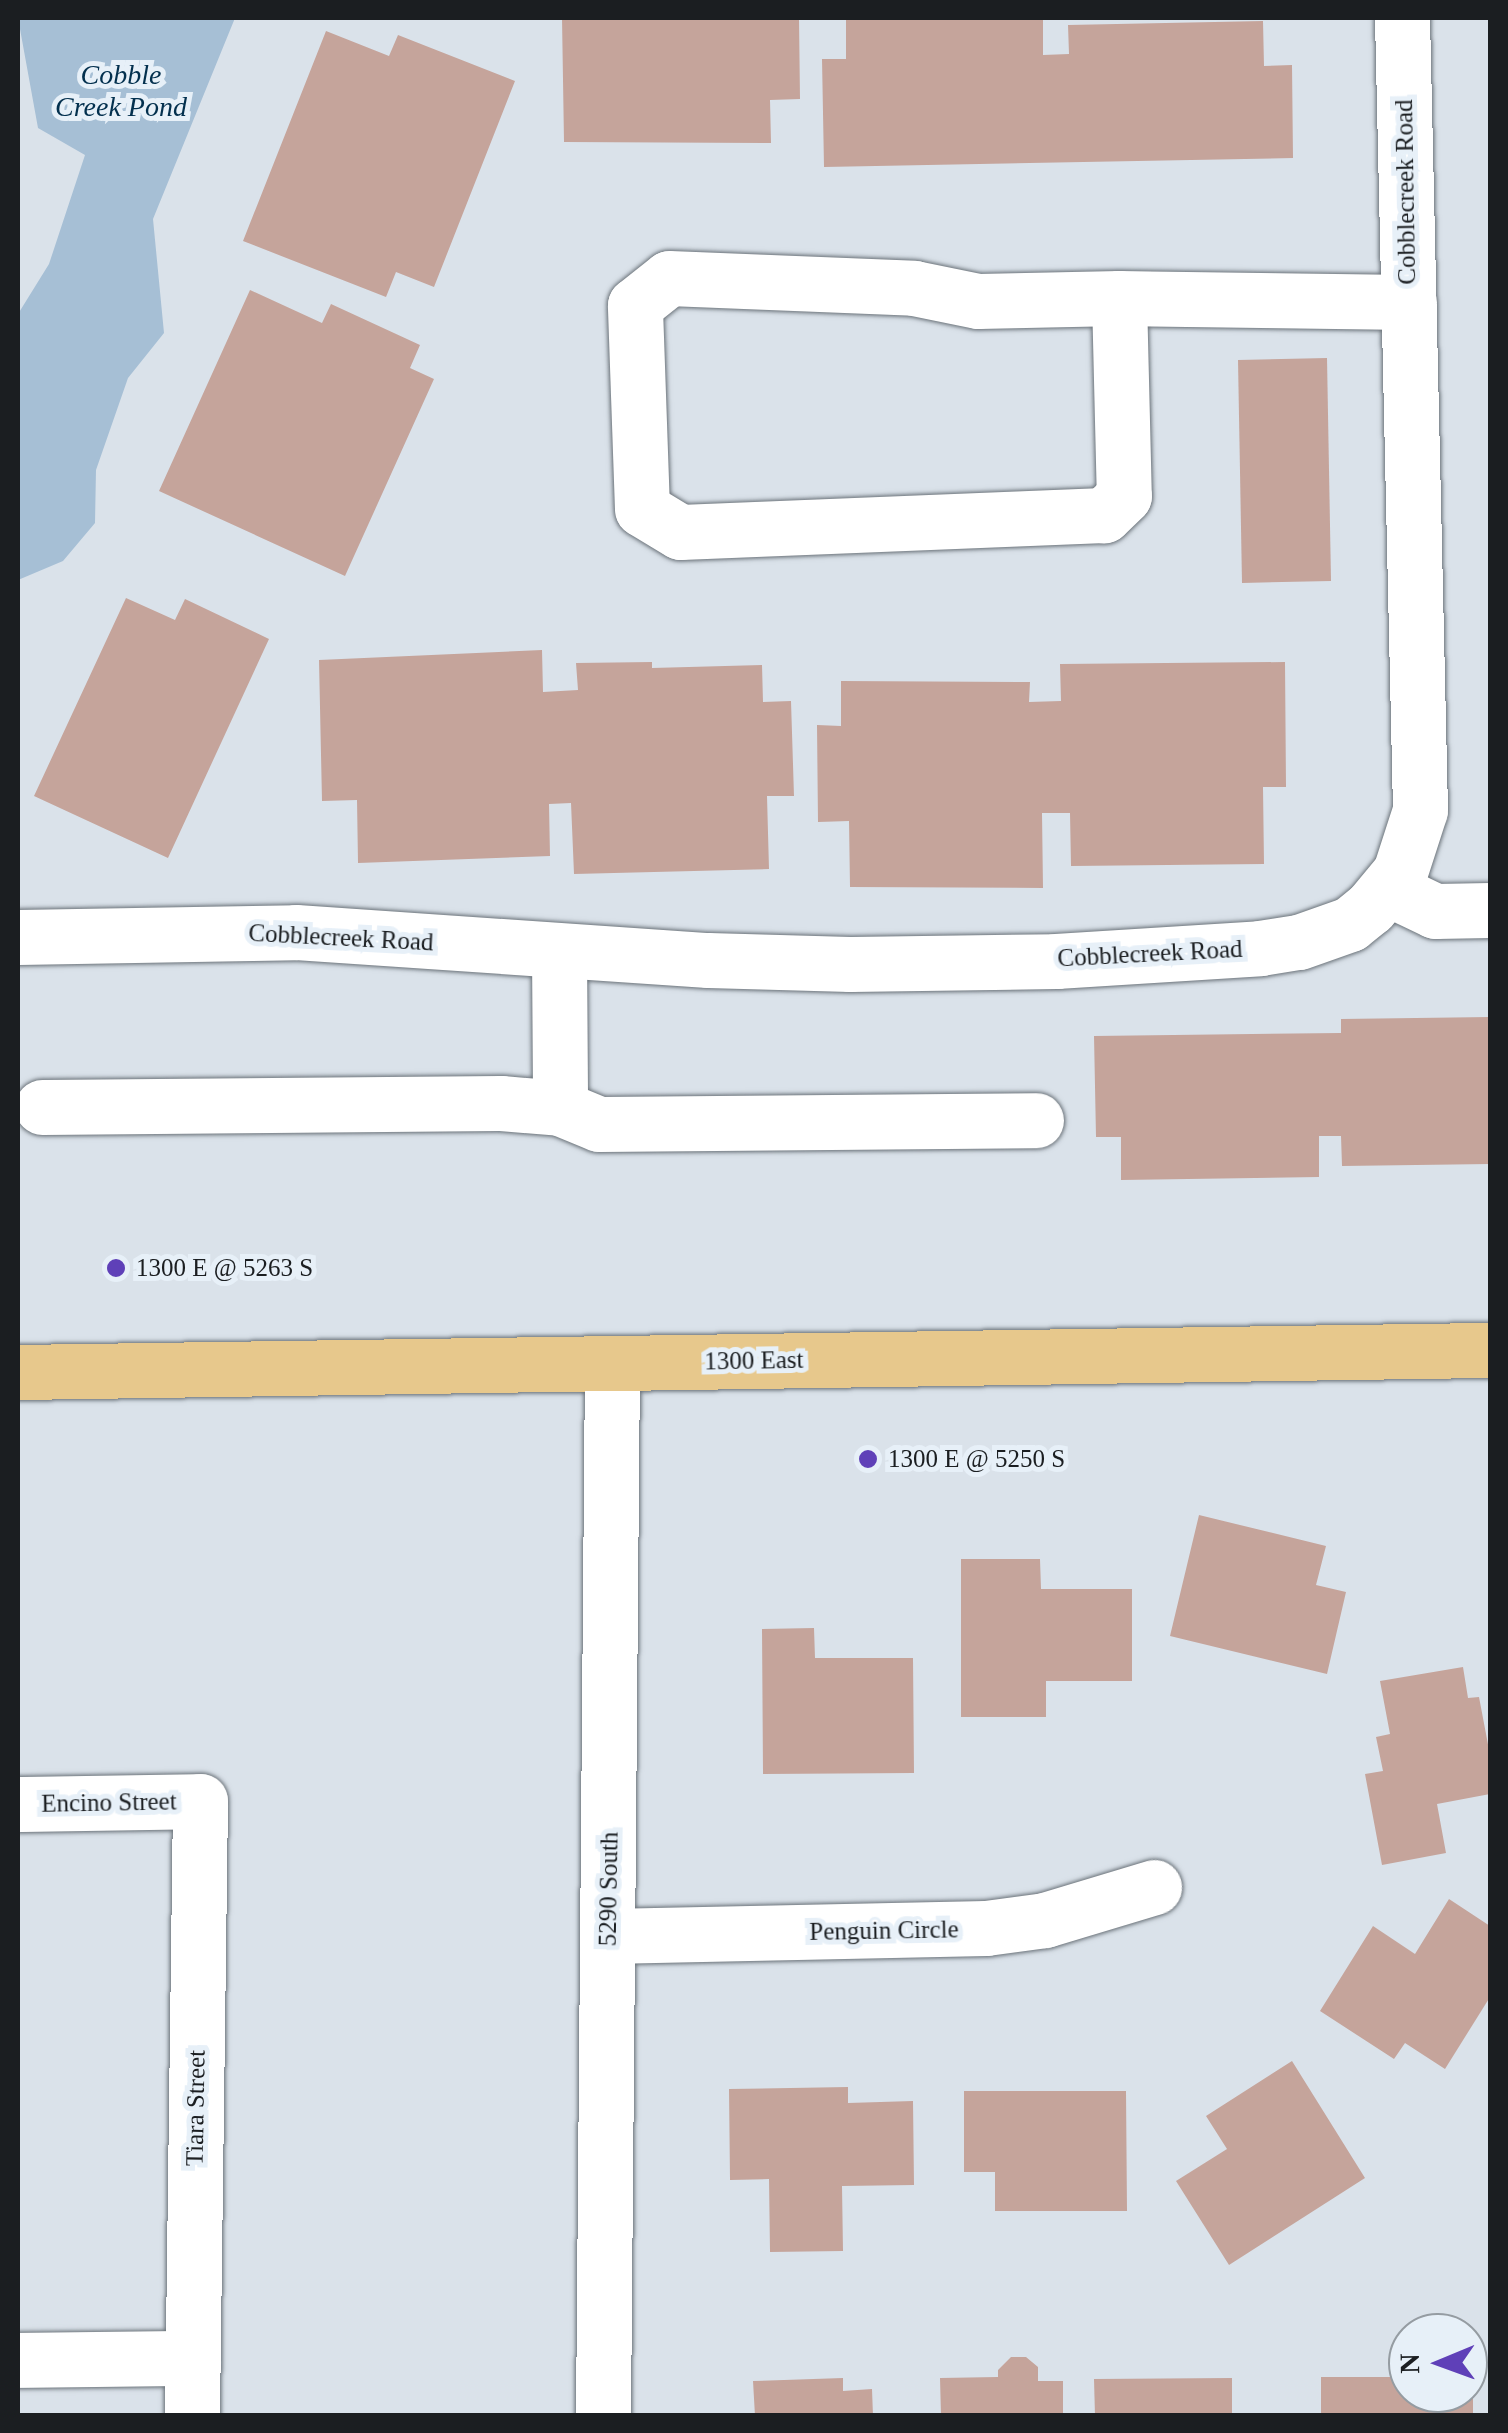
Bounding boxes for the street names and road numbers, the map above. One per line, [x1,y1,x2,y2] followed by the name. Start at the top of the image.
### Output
[1389,99,1423,285] street label: Cobblecreek Road
[248,918,434,958] street label: Cobblecreek Road
[1057,934,1243,974] street label: Cobblecreek Road
[704,1345,804,1377] street label: 1300 East
[41,1787,177,1819] street label: Encino Street
[593,1831,625,1947] street label: 5290 South
[809,1915,959,1947] street label: Penguin Circle
[180,2050,212,2166] street label: Tiara Street

